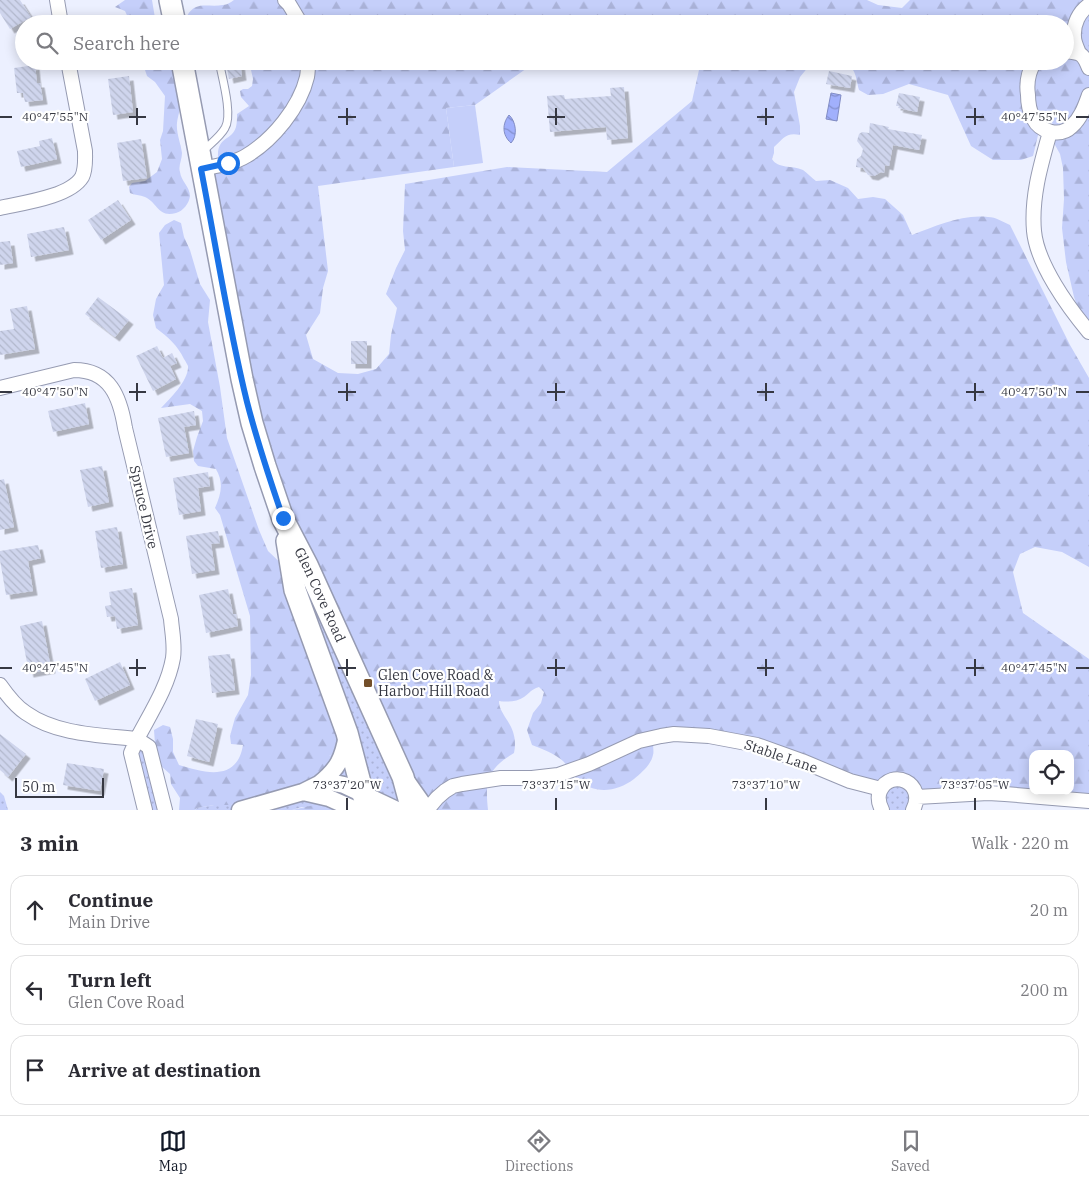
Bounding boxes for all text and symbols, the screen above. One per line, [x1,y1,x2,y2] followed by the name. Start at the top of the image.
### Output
[15,15,1074,70] search box
[33,29,61,57] icon: search
[73,31,180,55] text: Search here
[22,109,88,124] text: 40°47'55"N
[1001,109,1067,124] text: 40°47'55"N
[217,152,240,175] route start
[22,384,88,399] text: 40°47'50"N
[1001,384,1067,399] text: 40°47'50"N
[126,464,162,550] street label: Spruce Drive
[272,507,295,530] route end
[290,544,350,645] street label: Glen Cove Road
[22,660,88,675] text: 40°47'45"N
[1001,660,1067,675] text: 40°47'45"N
[378,666,493,700] place label: Glen Cove Road & Harbor Hill Road
[362,677,374,689] marker: Glen Cove Road & Harbor Hill Road
[742,735,820,777] street label: Stable Lane
[1029,750,1074,795] map controls
[1029,750,1074,795] button: locate
[15,775,104,798] scale bar
[313,777,382,792] text: 73°37'20"W
[522,777,591,792] text: 73°37'15"W
[732,777,801,792] text: 73°37'10"W
[941,777,1010,792] text: 73°37'05"W
[22,778,55,796] text: 50 m
[20,829,79,857] text: 3 min
[971,833,1069,853] text: Walk · 220 m
[68,888,153,912] text: Continue
[21,896,49,924] icon: ahead
[1030,900,1068,920] text: 20 m
[68,912,150,932] text: Main Drive
[68,968,151,992] text: Turn left
[21,976,49,1004] icon: left
[1020,980,1068,1000] text: 200 m
[68,992,185,1012] text: Glen Cove Road
[21,1056,49,1084] icon: arrive
[68,1058,261,1082] text: Arrive at destination
[159,1127,187,1175] tab: Map
[505,1127,573,1175] tab: Directions
[891,1127,930,1175] tab: Saved

